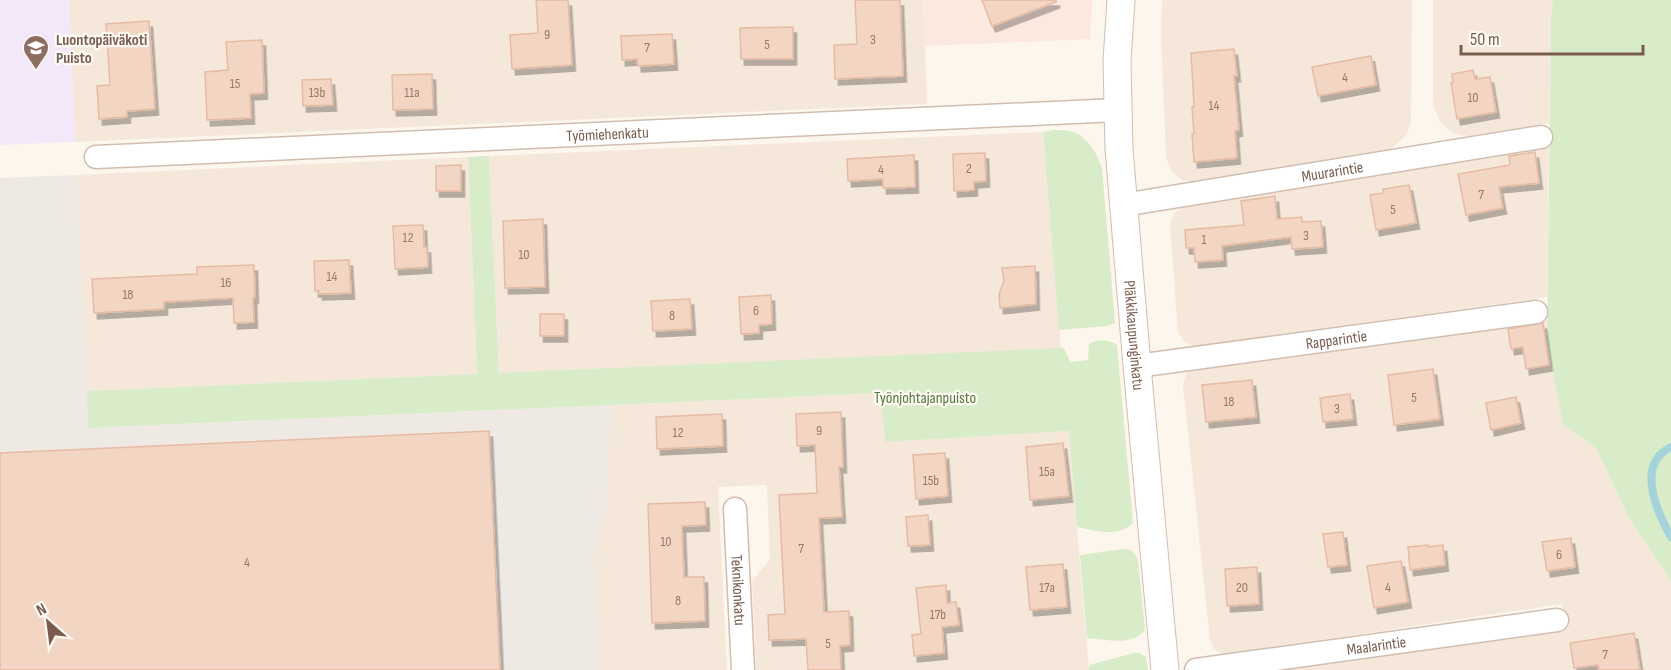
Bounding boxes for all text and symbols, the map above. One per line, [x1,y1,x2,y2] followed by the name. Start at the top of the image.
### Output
[1461,18,1642,56] scale bar
[544,26,550,43] house number: 9
[1470,29,1500,50] text: 50 m
[56,31,147,68] place label: Luontopäiväkoti Puisto
[870,31,876,48] house number: 3
[21,33,51,71] school or university icon: Luontopäiväkoti Puisto
[764,36,770,53] house number: 5
[644,39,650,56] house number: 7
[1342,69,1348,86] house number: 4
[230,75,241,92] house number: 15
[309,84,325,101] house number: 13b
[404,84,420,101] house number: 11a
[1467,89,1479,106] house number: 10
[1209,97,1220,114] house number: 14
[566,124,649,146] street label: Työmiehenkatu
[1300,158,1365,187] street label: Muurarintie
[966,160,972,177] house number: 2
[878,161,884,178] house number: 4
[1478,186,1484,203] house number: 7
[1390,201,1396,218] house number: 5
[1303,227,1309,244] house number: 3
[403,229,414,246] house number: 12
[1202,231,1207,248] house number: 1
[518,246,530,263] house number: 10
[327,268,338,285] house number: 14
[220,274,232,291] house number: 16
[1119,280,1147,391] street label: Pläkkikaupunginkatu
[122,286,134,303] house number: 18
[753,302,759,319] house number: 6
[669,307,675,324] house number: 8
[1305,327,1368,354] street label: Rapparintie
[874,389,976,408] park label: Työnjohtajanpuisto
[1411,389,1417,406] house number: 5
[1223,393,1235,410] house number: 18
[1334,400,1340,417] house number: 3
[816,422,822,439] house number: 9
[673,424,684,441] house number: 12
[1039,463,1055,480] house number: 15a
[923,472,939,489] house number: 15b
[660,533,672,550] house number: 10
[798,540,804,557] house number: 7
[1556,546,1562,563] house number: 6
[244,554,250,571] house number: 4
[726,554,749,626] street label: Teknikonkatu
[1039,579,1055,596] house number: 17a
[1236,579,1248,596] house number: 20
[1385,579,1391,596] house number: 4
[18,592,78,652] north arrow
[675,592,681,609] house number: 8
[33,600,50,620] text: N
[930,606,946,623] house number: 17b
[1346,633,1407,660] street label: Maalarintie
[825,635,831,652] house number: 5
[1602,646,1608,663] house number: 7

